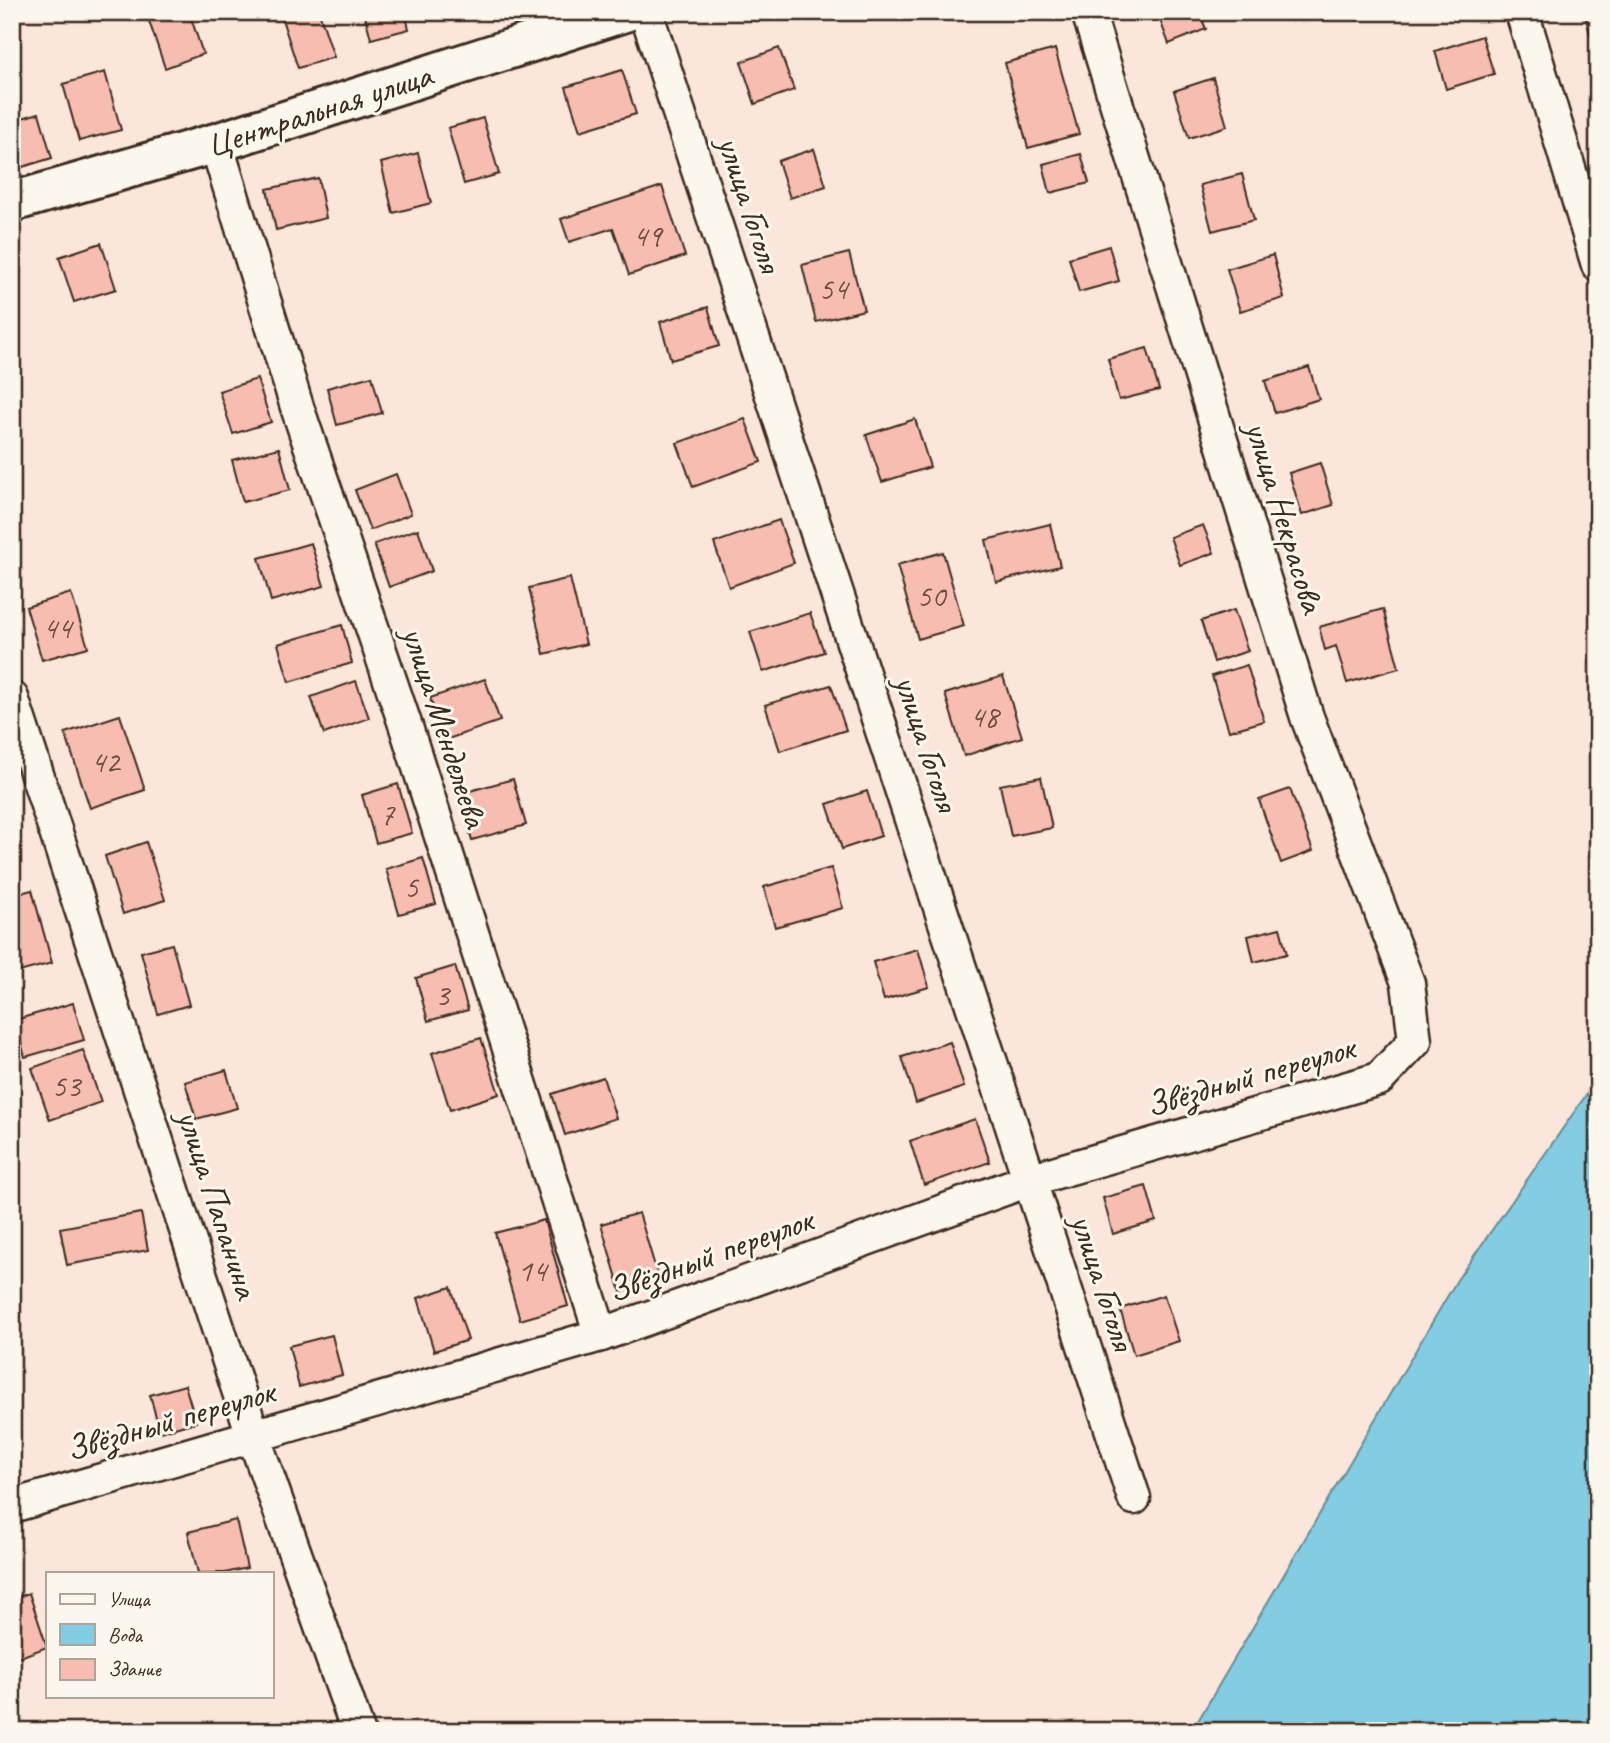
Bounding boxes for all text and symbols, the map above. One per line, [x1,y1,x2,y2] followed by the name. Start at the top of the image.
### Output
[201,52,440,168] street label: Центральная улица
[706,129,794,280] street label: улица Гоголя
[633,215,664,256] house number: 49
[819,268,851,309] house number: 54
[1234,414,1336,621] street label: улица Некрасова
[917,575,948,616] house number: 50
[43,607,75,648] house number: 44
[391,619,499,835] street label: улица Менделеева
[883,668,971,819] street label: улица Гоголя
[970,696,1001,737] house number: 48
[91,741,122,782] house number: 42
[380,794,396,835] house number: 7
[404,866,420,907] house number: 5
[435,974,452,1015] house number: 3
[1141,1024,1362,1127] street label: Звёздный переулок
[52,1065,83,1106] house number: 53
[166,1102,270,1306] street label: улица Папанина
[601,1196,822,1313] street label: Звёздный переулок
[1059,1207,1147,1358] street label: улица Гоголя
[518,1250,550,1291] house number: 14
[61,1368,282,1471] street label: Звёздный переулок
[46,1572,273,1698] legend
[108,1586,151,1612] text: Улица
[108,1622,144,1648] text: Вода
[108,1656,162,1682] text: Здание

